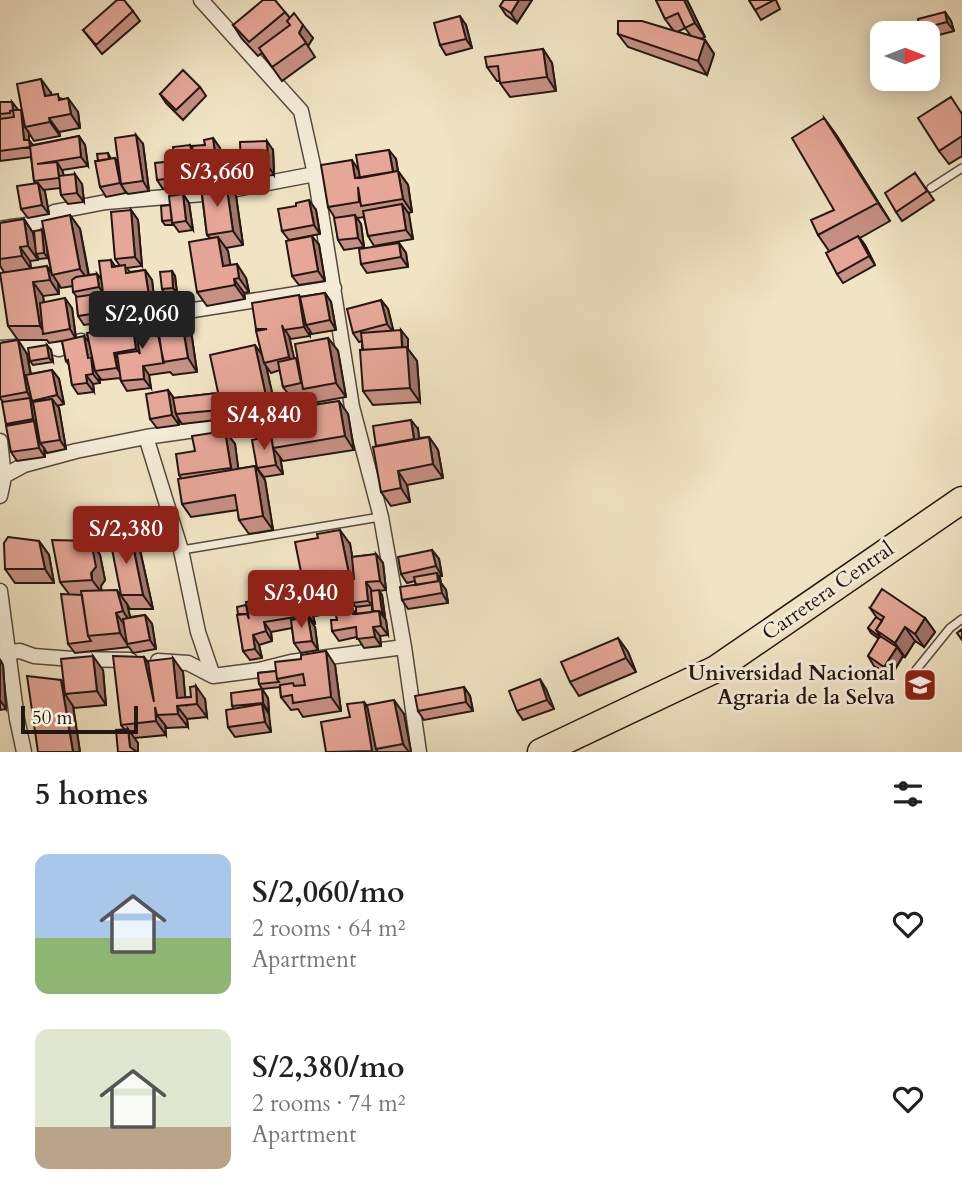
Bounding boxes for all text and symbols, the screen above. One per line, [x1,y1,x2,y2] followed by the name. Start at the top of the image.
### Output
[870,21,940,91] north arrow
[870,21,940,91] map controls
[152,150,282,209] pin: S/3,660
[180,156,254,187] text: S/3,660
[77,292,207,351] pin: S/2,060
[105,298,179,329] text: S/2,060
[199,392,329,452] pin: S/4,840
[227,399,301,430] text: S/4,840
[61,506,191,566] pin: S/2,380
[89,513,163,544] text: S/2,380
[756,535,900,647] street label: Carretera Central
[236,570,366,630] pin: S/3,040
[264,577,338,608] text: S/3,040
[688,659,896,712] place label: Universidad Nacional Agraria de la Selva
[901,666,939,704] school or university icon: Universidad Nacional Agraria de la Selva
[21,703,138,735] scale bar
[32,705,73,731] text: 50 m
[35,774,148,815] text: 5 homes
[889,775,927,813] icon: filters
[252,872,405,913] text: S/2,060/mo
[91,882,175,966] icon: home
[889,905,927,943] icon: heart
[252,913,405,944] text: 2 rooms · 64 m²
[252,944,356,975] text: Apartment
[252,1047,405,1088] text: S/2,380/mo
[91,1057,175,1141] icon: home
[889,1080,927,1118] icon: heart
[252,1088,405,1119] text: 2 rooms · 74 m²
[252,1119,356,1150] text: Apartment

